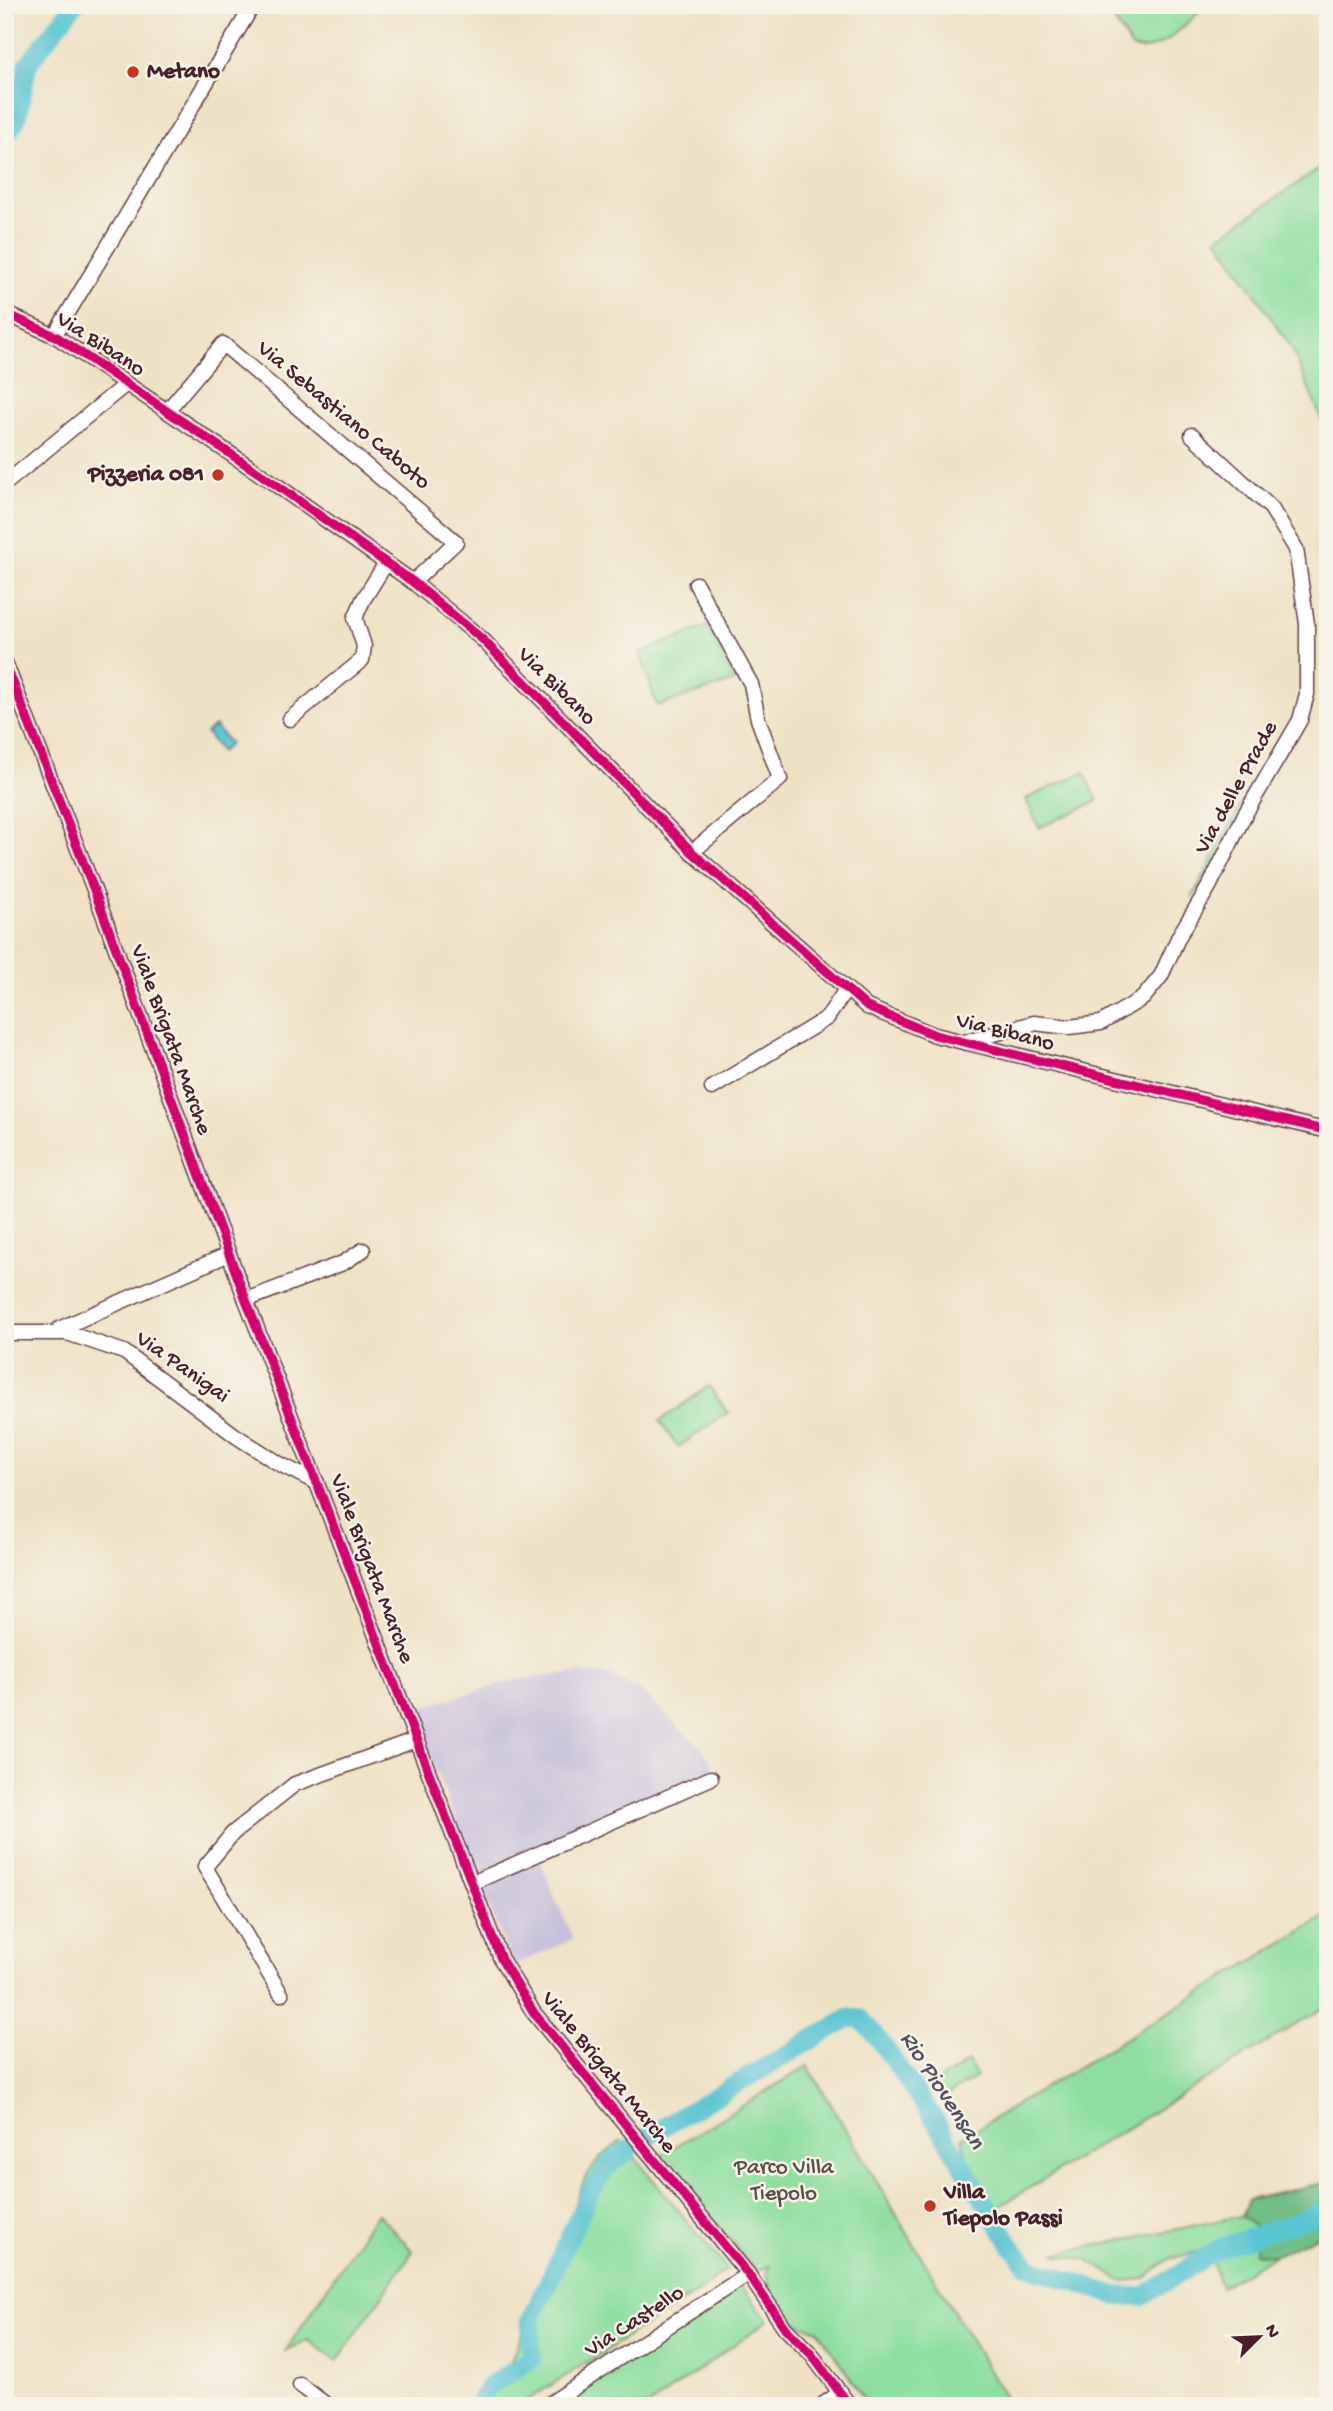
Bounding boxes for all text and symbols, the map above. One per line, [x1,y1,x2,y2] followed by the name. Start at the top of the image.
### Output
[147,59,220,86] place label: Metano
[125,64,141,80] marker: Metano
[50,306,150,384] street label: Via Bibano
[250,335,435,496] street label: Via Sebastiano Caboto
[86,462,204,489] place label: Pizzeria 081
[210,467,226,483] marker: Pizzeria 081
[510,641,601,732] street label: Via Bibano
[1189,716,1285,860] street label: Via delle Prade
[123,940,217,1140] street label: Viale Brigata Marche
[952,1008,1057,1058] street label: Via Bibano
[129,1325,234,1410] street label: Via Panigai
[322,1470,420,1668] street label: Viale Brigata Marche
[534,1986,682,2160] street label: Viale Brigata Marche
[892,2027,990,2156] water label: Rio Piovensan
[733,2155,835,2208] park label: Parco Villa Tiepolo
[942,2180,1063,2233] place label: Villa Tiepolo Passi
[922,2198,938,2214] marker: Villa Tiepolo Passi
[579,2280,690,2365] street label: Via Castello
[1224,2302,1294,2372] north arrow
[1258,2321,1284,2342] text: N

